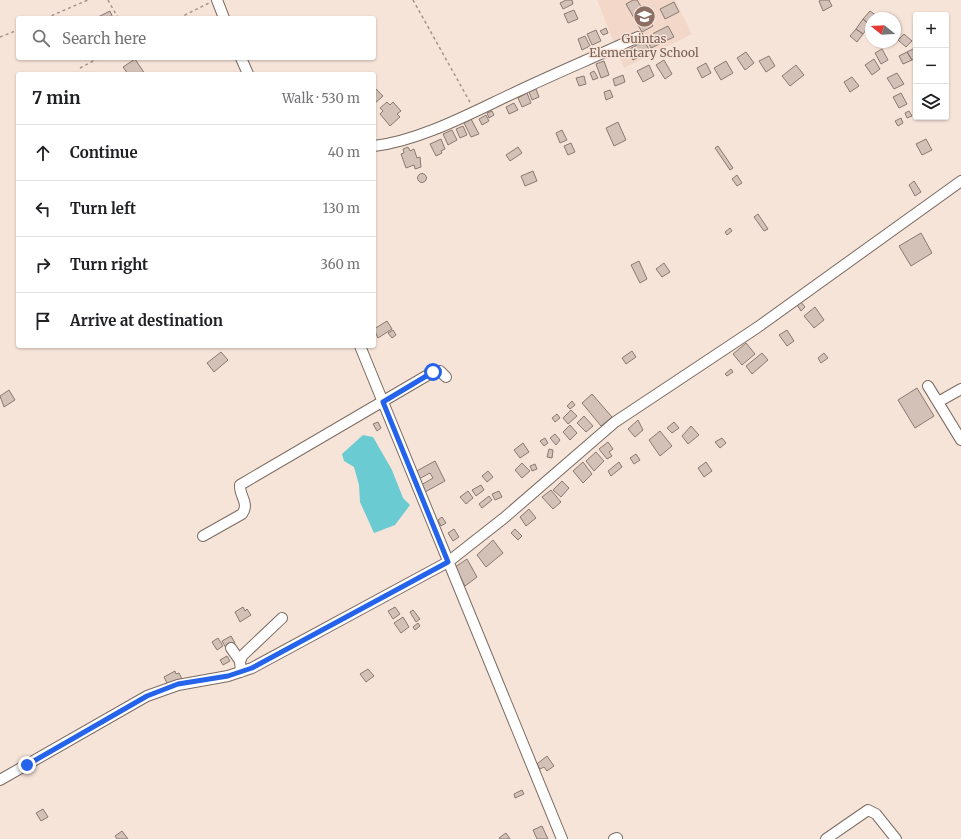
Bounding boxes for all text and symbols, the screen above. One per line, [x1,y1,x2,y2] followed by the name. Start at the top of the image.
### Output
[631,4,657,30] school or university icon: Guintas Elementary School
[865,12,901,48] north arrow
[913,12,949,120] map controls
[913,12,949,48] button: +
[16,16,376,60] search box
[30,27,52,49] icon: search
[62,29,146,48] text: Search here
[589,31,699,60] place label: Guintas Elementary School
[913,48,949,84] button: −
[913,84,949,120] button: layers
[32,87,81,109] text: 7 min
[282,90,360,107] text: Walk · 530 m
[32,142,54,164] icon: ahead
[70,143,138,162] text: Continue
[328,144,360,161] text: 40 m
[32,198,54,220] icon: left
[70,199,136,218] text: Turn left
[323,200,360,217] text: 130 m
[32,254,54,276] icon: right
[70,255,148,274] text: Turn right
[321,256,360,273] text: 360 m
[32,310,54,332] icon: arrive
[70,311,223,330] text: Arrive at destination
[424,363,442,381] route start
[18,756,36,774] route end

